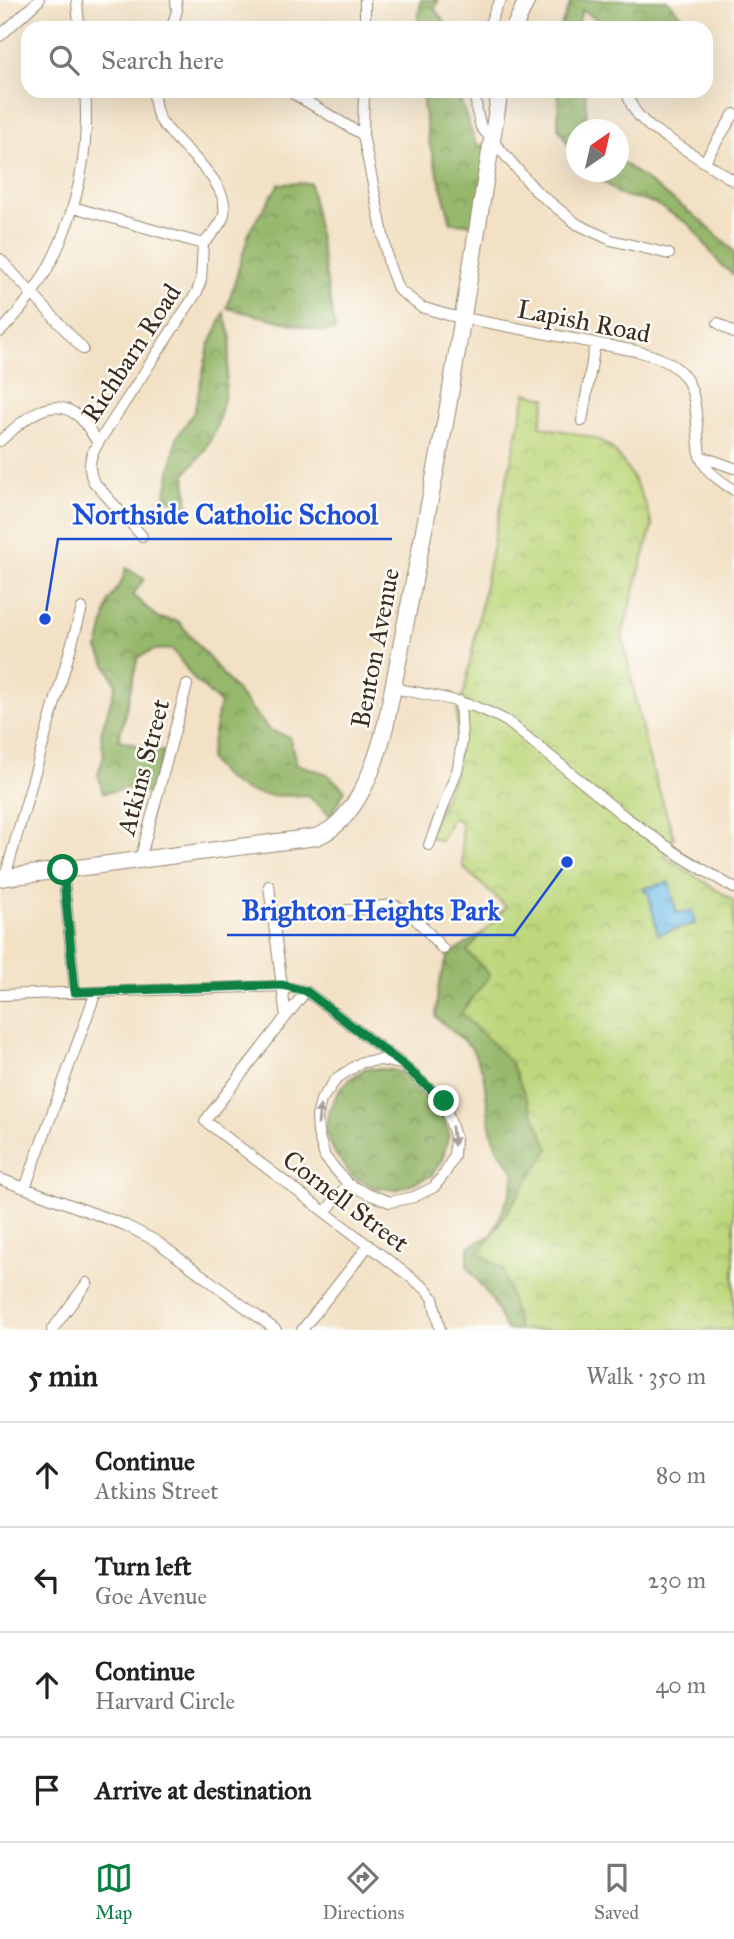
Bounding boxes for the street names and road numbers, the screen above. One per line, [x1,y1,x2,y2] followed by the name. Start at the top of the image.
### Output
[74,278,188,428] street label: Richbarn Road
[515,292,653,350] street label: Lapish Road
[344,565,406,731] street label: Benton Avenue
[109,696,177,839] street label: Atkins Street
[277,1143,415,1259] street label: Cornell Street

